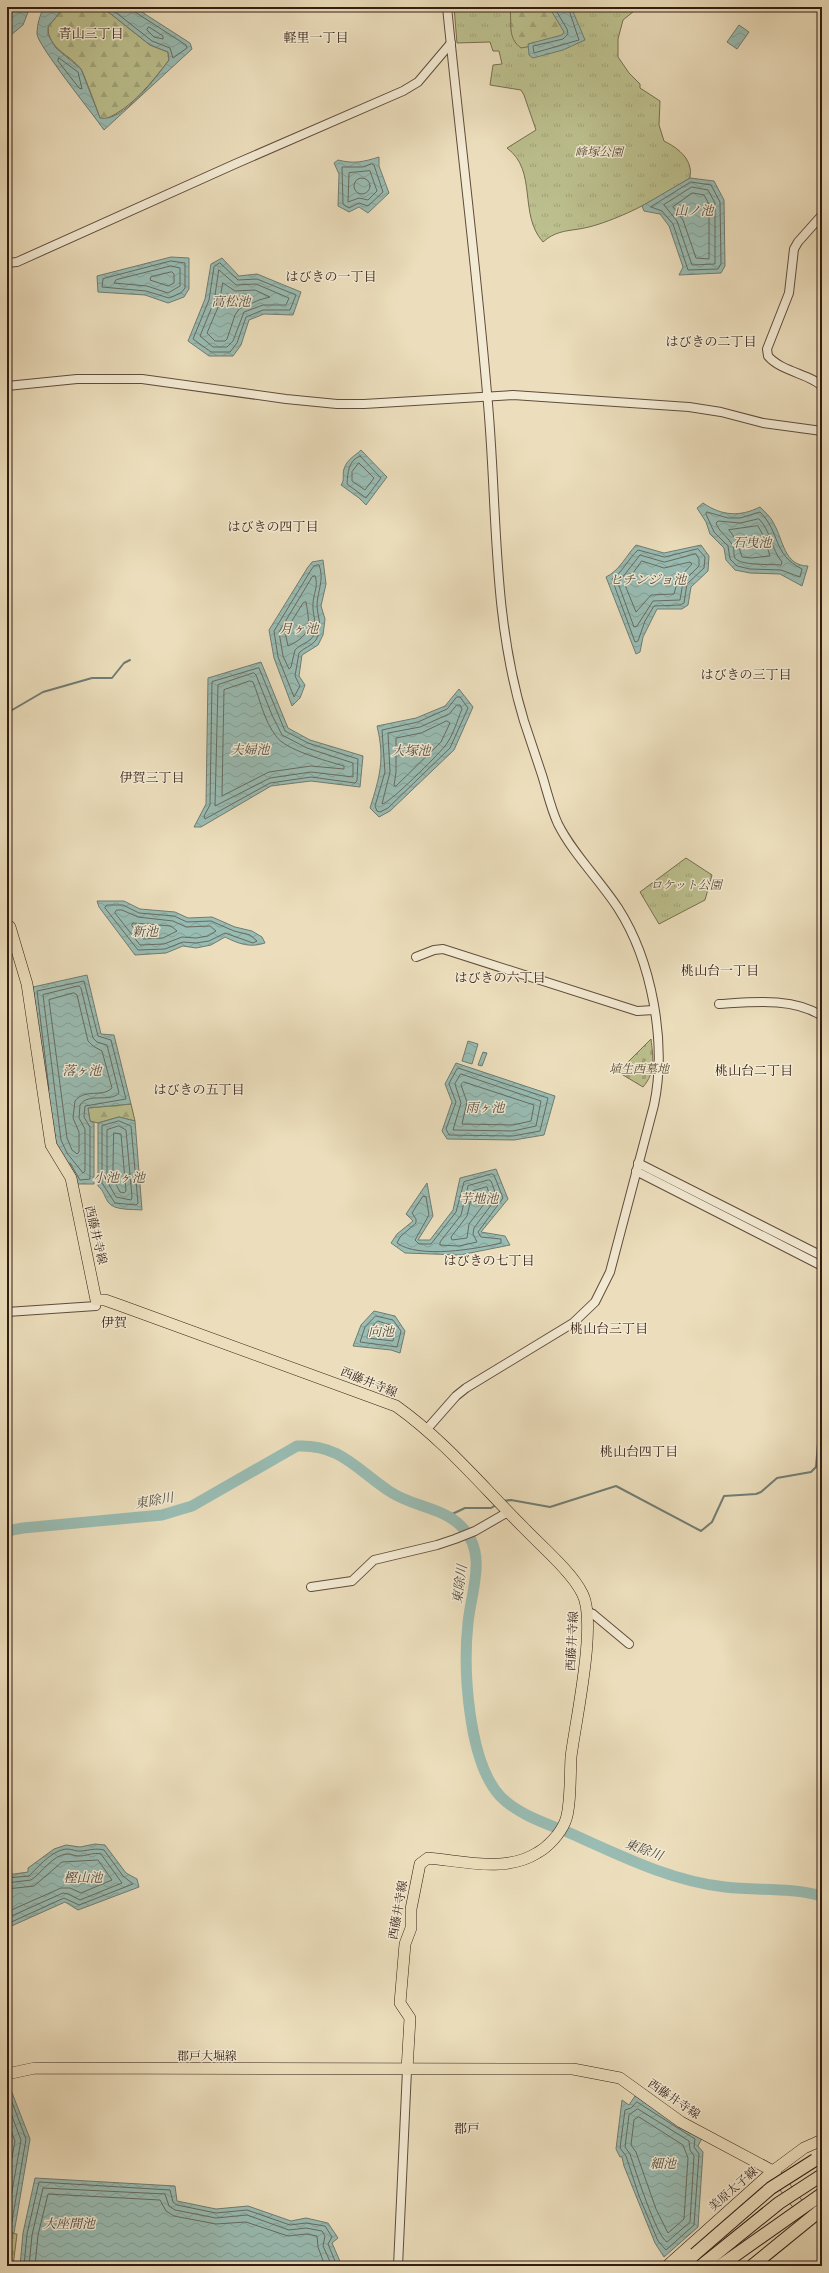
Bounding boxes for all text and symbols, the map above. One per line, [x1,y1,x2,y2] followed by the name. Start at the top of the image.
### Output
[58,26,124,42] district label: 青山三丁目
[283,30,349,46] district label: 軽里一丁目
[575,145,625,159] park label: 峰塚公園
[674,203,715,219] water label: 山ノ池
[285,269,377,285] district label: はびきの一丁目
[211,294,252,310] water label: 高松池
[665,334,757,350] district label: はびきの二丁目
[227,519,319,535] district label: はびきの四丁目
[732,535,773,551] water label: 石曳池
[610,572,688,588] water label: ヒチンジョ池
[279,621,320,637] water label: 月ヶ池
[700,667,792,683] district label: はびきの三丁目
[230,742,271,758] water label: 夫婦池
[391,743,432,759] water label: 大塚池
[119,770,185,786] district label: 伊賀三丁目
[650,878,724,892] park label: ロケット公園
[132,924,160,940] water label: 新池
[681,963,759,979] district label: 桃山台一丁目
[454,970,546,986] district label: はびきの六丁目
[609,1062,671,1076] park label: 埴生西墓地
[62,1063,103,1079] water label: 落ヶ池
[715,1063,793,1079] district label: 桃山台二丁目
[153,1082,245,1098] district label: はびきの五丁目
[465,1100,506,1116] water label: 雨ヶ池
[93,1170,147,1186] water label: 小池ヶ池
[459,1191,500,1207] water label: 芋地池
[82,1204,110,1266] street label: 西藤井寺線
[443,1253,535,1269] district label: はびきの七丁目
[101,1315,127,1331] district label: 伊賀
[570,1321,648,1337] district label: 桃山台三丁目
[368,1324,396,1340] water label: 向池
[339,1364,399,1400] street label: 西藤井寺線
[600,1444,678,1460] district label: 桃山台四丁目
[134,1489,177,1512] water label: 東除川
[449,1562,471,1605] water label: 東除川
[563,1611,581,1671] street label: 西藤井寺線
[623,1836,667,1865] water label: 東除川
[63,1870,104,1886] water label: 樫山池
[386,1879,410,1941] street label: 西藤井寺線
[177,2049,237,2063] street label: 郡戸大堀線
[645,2076,703,2122] street label: 西藤井寺線
[454,2121,480,2137] district label: 郡戸
[650,2156,678,2172] water label: 細池
[706,2164,760,2214] street label: 美原太子線
[43,2216,97,2232] water label: 大座間池

